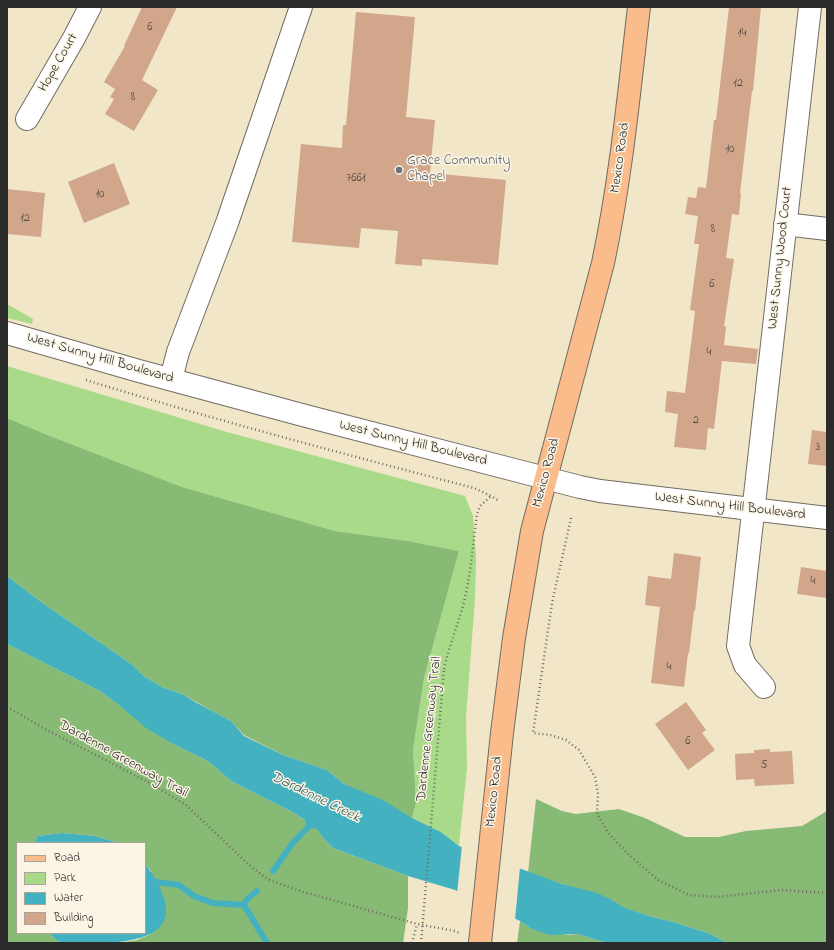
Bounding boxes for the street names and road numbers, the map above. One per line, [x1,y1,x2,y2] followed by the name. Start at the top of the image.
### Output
[36,31,82,95] street label: Hope Court
[608,122,634,194] street label: Mexico Road
[765,186,797,330] street label: West Sunny Wood Court
[25,330,175,388] street label: West Sunny Hill Boulevard
[337,417,489,471] street label: West Sunny Hill Boulevard
[530,437,564,509] street label: Mexico Road
[654,489,806,525] street label: West Sunny Hill Boulevard
[414,656,446,802] street label: Dardenne Greenway Trail
[55,717,191,803] street label: Dardenne Greenway Trail
[483,756,507,828] street label: Mexico Road

